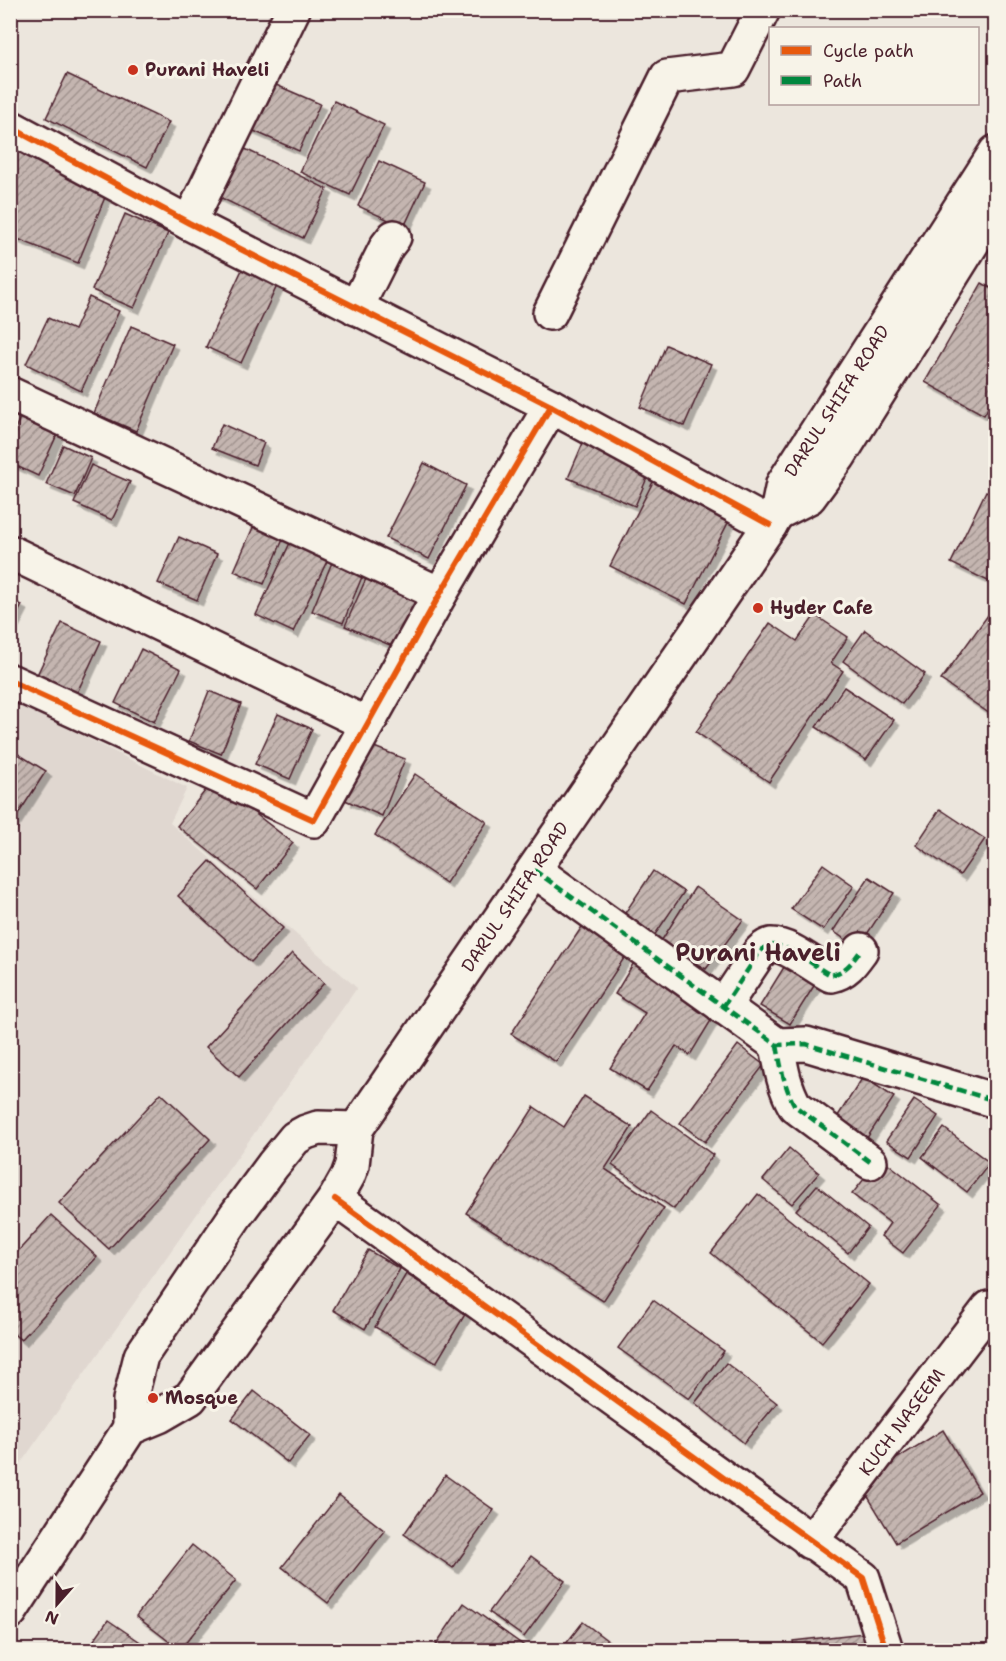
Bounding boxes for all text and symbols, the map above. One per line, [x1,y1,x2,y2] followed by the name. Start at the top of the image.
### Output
[769,27,979,105] legend
[823,39,914,63] text: Cycle path
[145,58,269,82] place label: Purani Haveli
[126,63,140,77] marker: Purani Haveli
[823,69,862,93] text: Path
[779,320,895,481] street label: DARUL SHIFA ROAD
[770,596,873,620] place label: Hyder Cafe
[751,601,765,615] marker: Hyder Cafe
[456,817,574,977] street label: DARUL SHIFA ROAD
[675,937,841,969] district label: Purani Haveli
[854,1363,950,1481] street label: KUCH NASEEM
[165,1386,238,1410] place label: Mosque
[146,1391,160,1405] marker: Mosque
[27,1574,87,1634] north arrow
[42,1605,61,1630] text: N

